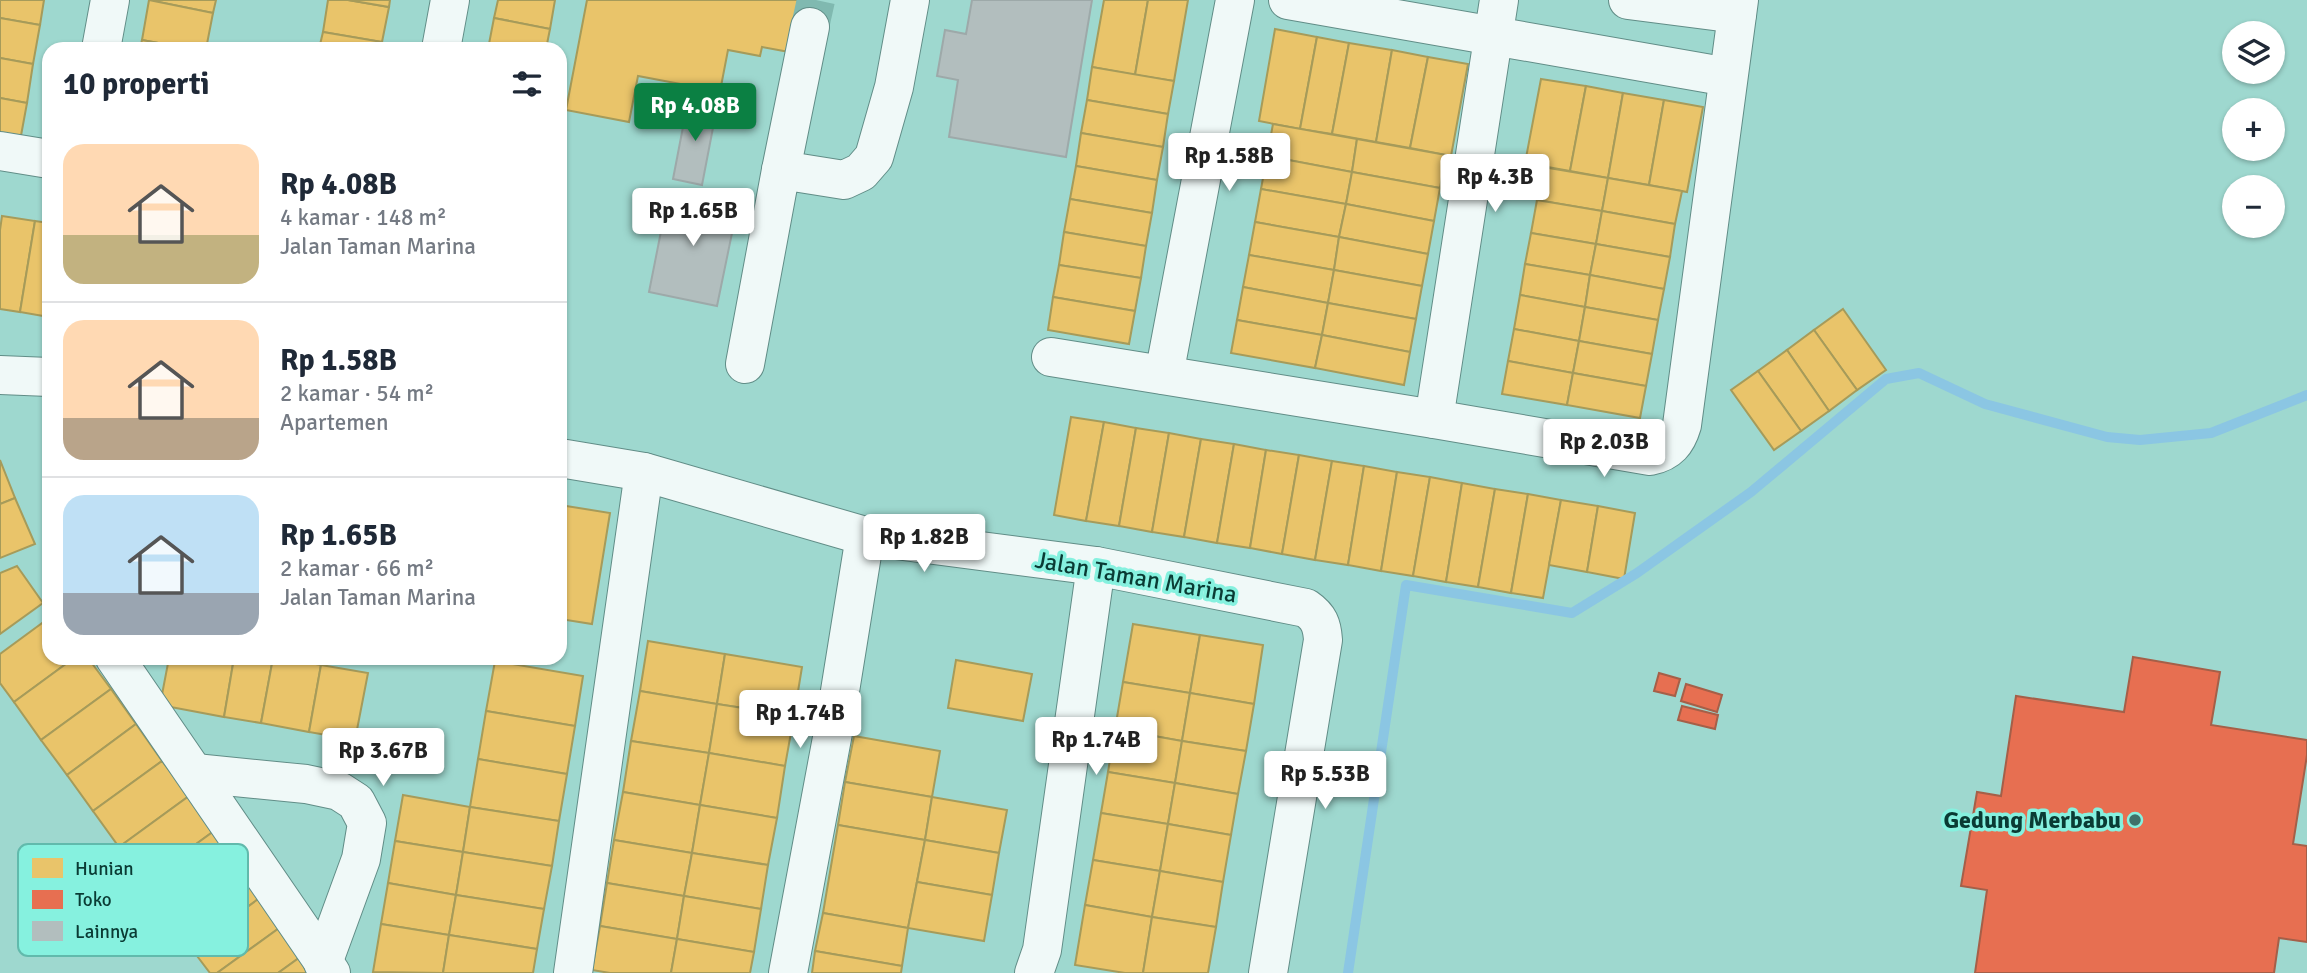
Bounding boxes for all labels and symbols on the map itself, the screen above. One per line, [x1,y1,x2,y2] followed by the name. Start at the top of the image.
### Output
[623,83,767,143] pin: Rp 4.08B
[1157,134,1301,193] pin: Rp 1.58B
[1430,154,1560,214] pin: Rp 4.3B
[621,188,765,248] pin: Rp 1.65B
[1532,420,1676,479] pin: Rp 2.03B
[852,514,996,574] pin: Rp 1.82B
[1033,544,1239,610] street label: Jalan Taman Marina
[728,690,872,750] pin: Rp 1.74B
[1024,718,1168,777] pin: Rp 1.74B
[311,728,455,788] pin: Rp 3.67B
[1253,752,1397,811] pin: Rp 5.53B
[1943,805,2121,835] place label: Gedung Merbabu
[2127,812,2143,828] marker: Gedung Merbabu
[18,844,248,956] legend
[75,857,134,881] text: Hunian
[75,888,112,912] text: Toko
[75,920,138,944] text: Lainnya

